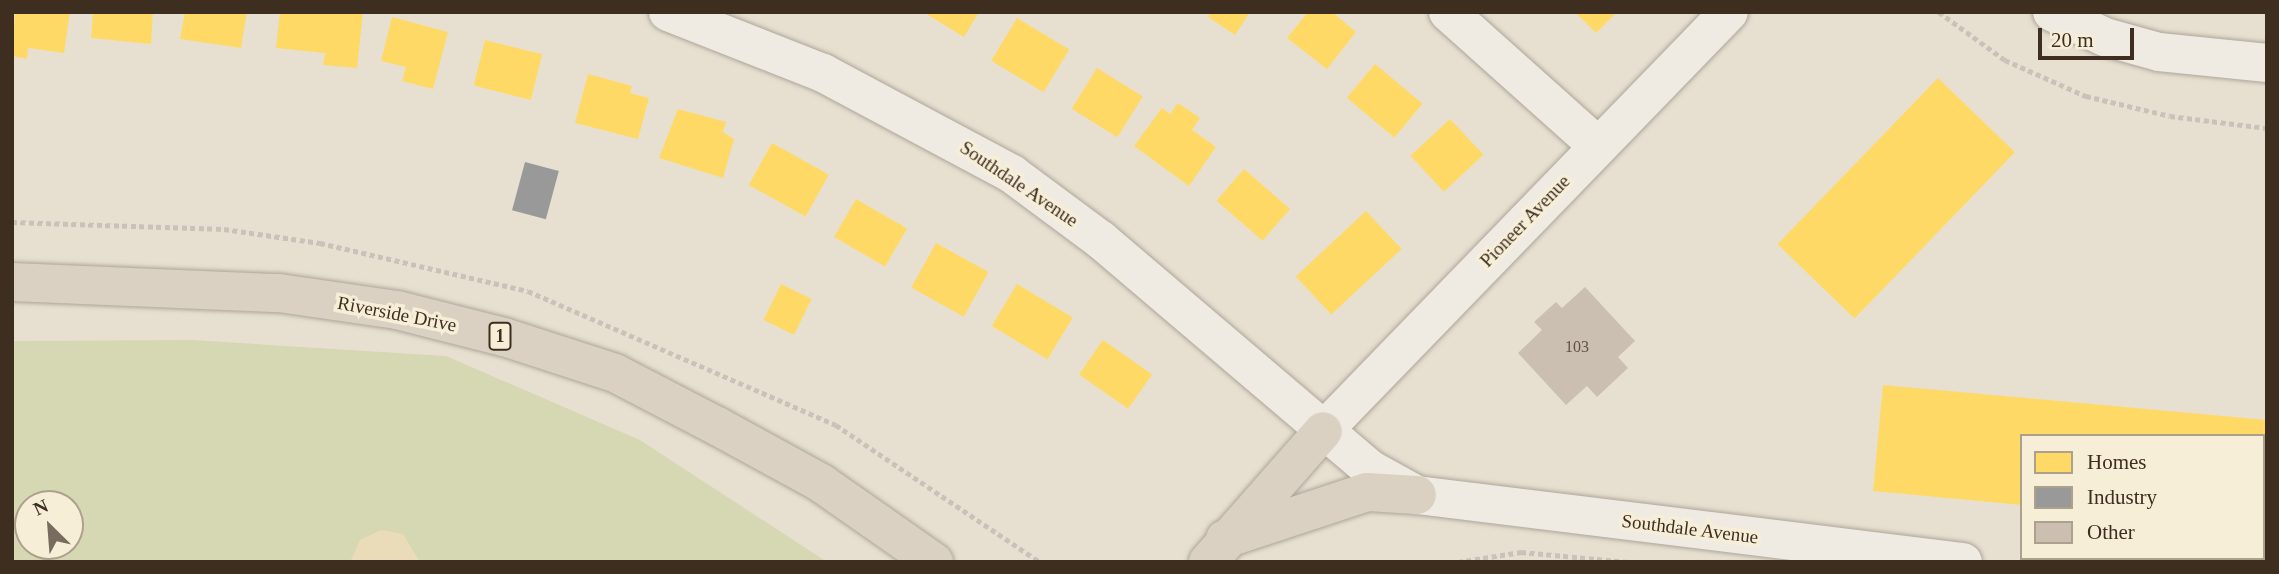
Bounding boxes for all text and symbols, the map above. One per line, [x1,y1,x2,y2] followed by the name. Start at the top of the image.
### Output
[2041,14,2137,58] scale bar
[2051,28,2094,52] text: 20 m
[955,136,1083,232] street label: Southdale Avenue
[1475,170,1575,272] street label: Pioneer Avenue
[336,291,458,337] street label: Riverside Drive
[488,322,512,350] road number: 1
[1565,337,1589,357] house number: 103
[2020,434,2265,560] legend
[2087,450,2147,474] text: Homes
[2087,485,2157,509] text: Industry
[14,490,84,560] north arrow
[30,495,51,520] text: N
[1620,509,1760,549] street label: Southdale Avenue
[2087,520,2135,544] text: Other

